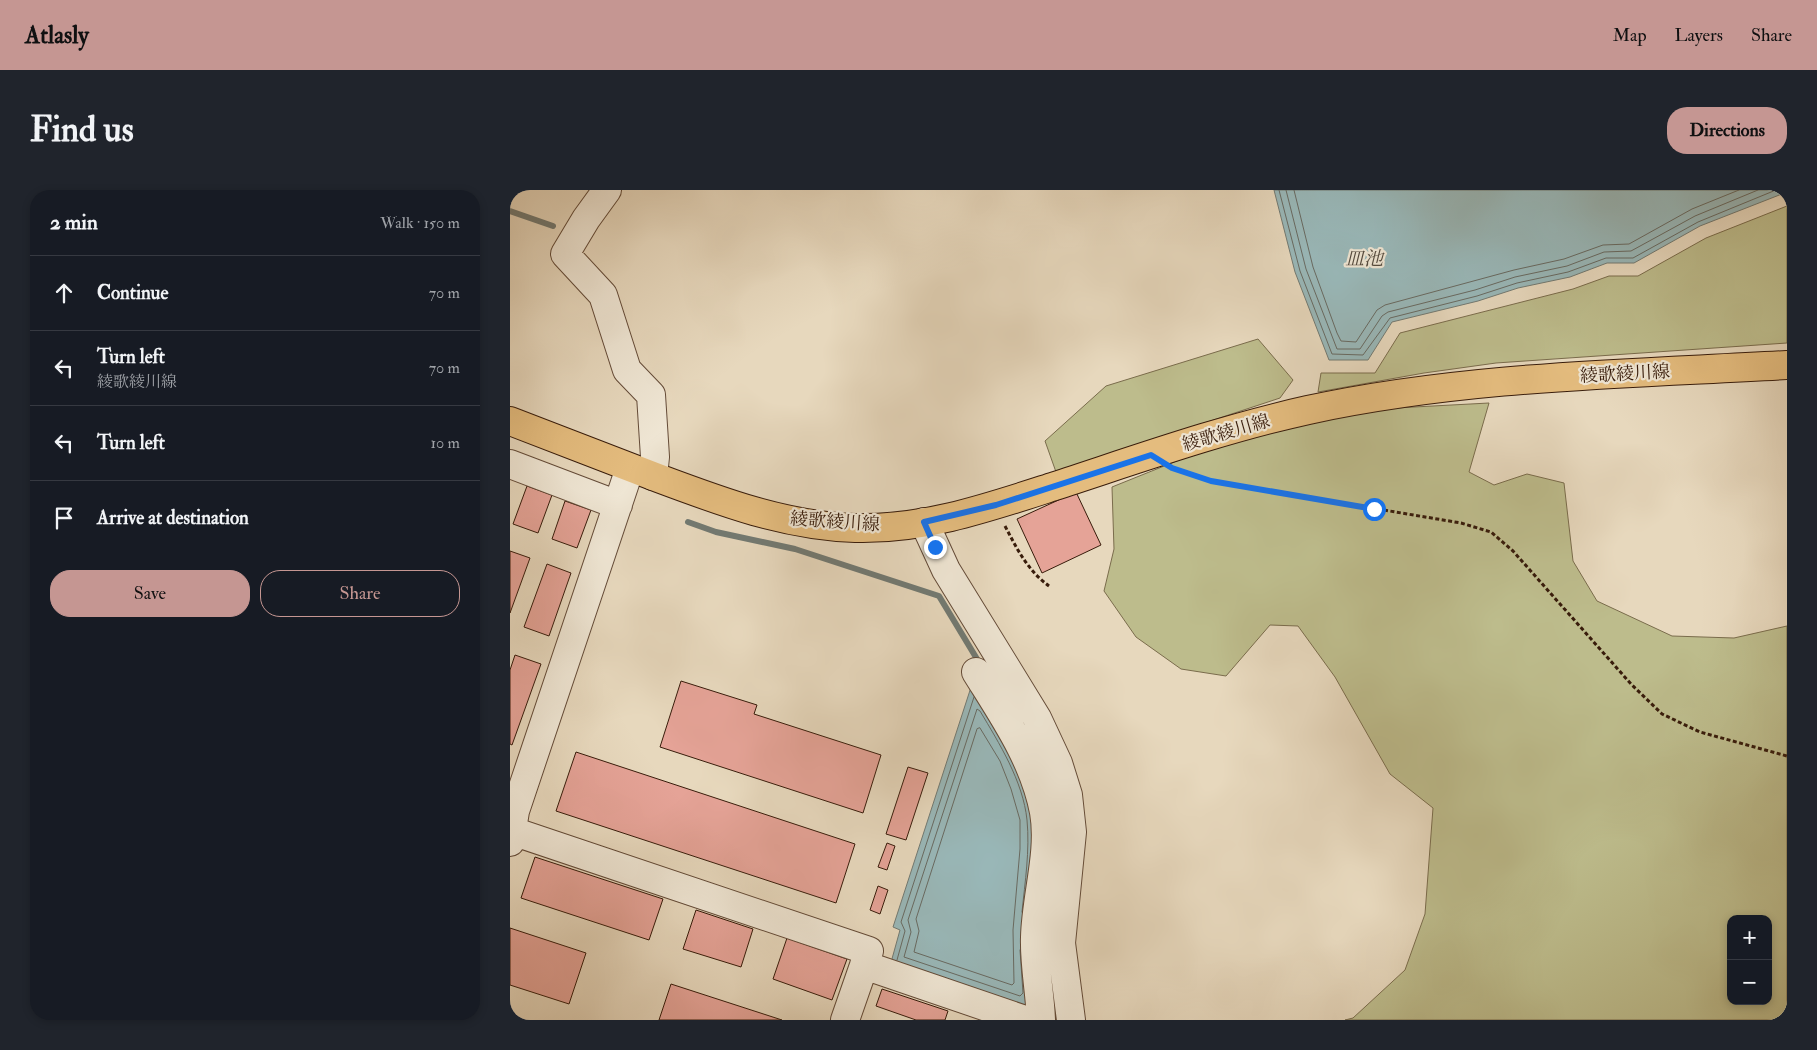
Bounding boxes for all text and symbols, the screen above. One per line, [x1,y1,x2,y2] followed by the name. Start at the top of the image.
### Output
[25,20,89,51] text: Atlasly
[1613,24,1647,47] text: Map
[1675,24,1723,47] text: Layers
[1751,24,1792,47] text: Share
[1667,107,1787,154] button: Directions
[30,108,134,152] text: Find us
[50,209,98,236] text: 2 min
[380,213,460,233] text: Walk · 150 m
[1345,247,1385,271] water label: 皿池
[50,279,78,307] icon: ahead
[97,281,168,305] text: Continue
[429,283,460,303] text: 70 m
[97,345,165,369] text: Turn left
[50,354,78,382] icon: left
[429,358,460,378] text: 70 m
[1579,360,1671,388] street label: 綾歌綾川線
[97,372,177,392] text: 綾歌綾川線
[1180,410,1272,456] street label: 綾歌綾川線
[50,429,78,457] icon: left
[97,431,165,455] text: Turn left
[430,433,460,453] text: 10 m
[1363,498,1386,521] route start
[50,504,78,532] icon: arrive
[97,506,249,530] text: Arrive at destination
[789,507,881,537] street label: 綾歌綾川線
[924,536,947,559] route end
[50,570,250,617] button: Save
[260,570,460,617] button: Share
[1727,915,1772,1005] map controls
[1727,915,1772,960] button: +
[1727,960,1772,1005] button: −

